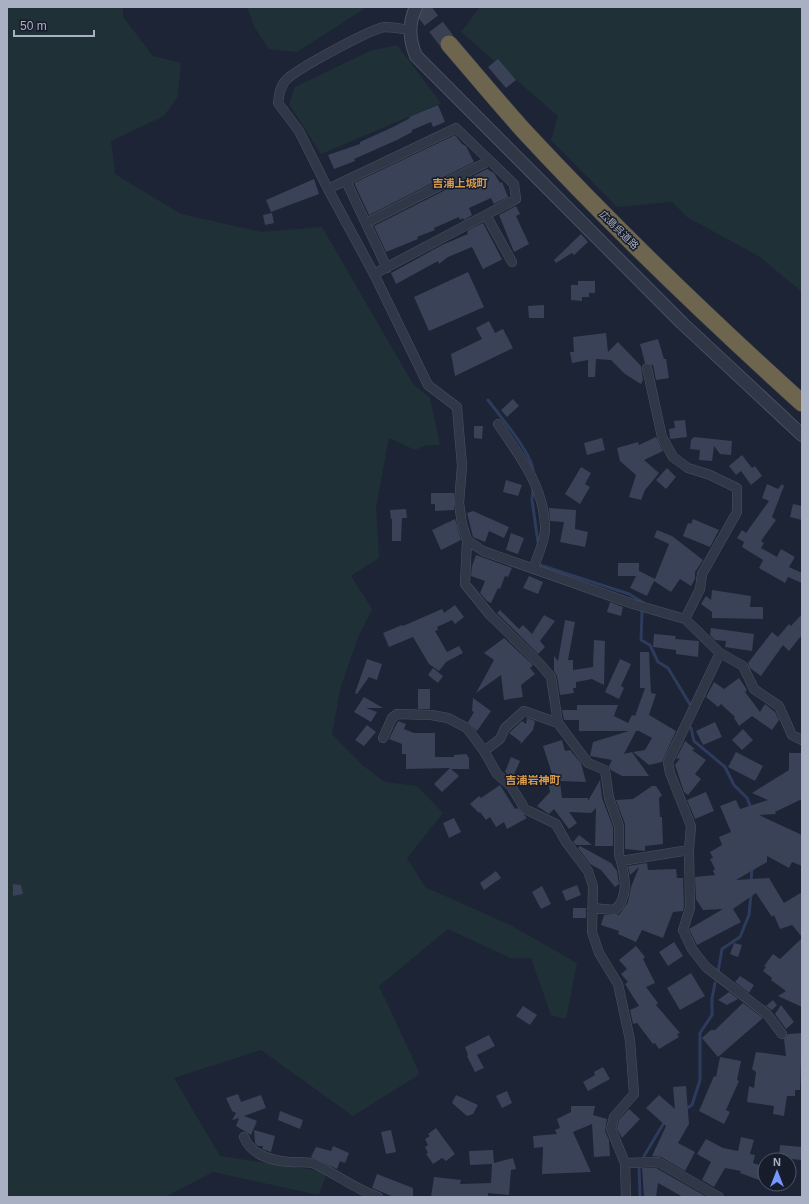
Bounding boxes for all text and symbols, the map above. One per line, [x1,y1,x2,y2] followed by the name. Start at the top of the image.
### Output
[14,12,94,38] scale bar
[20,19,47,33] text: 50 m
[433,177,488,189] district label: 吉浦上城町
[597,208,641,252] street label: 広島呉道路
[506,774,561,786] district label: 吉浦岩神町
[757,1152,797,1192] north arrow
[773,1156,781,1168] text: N

